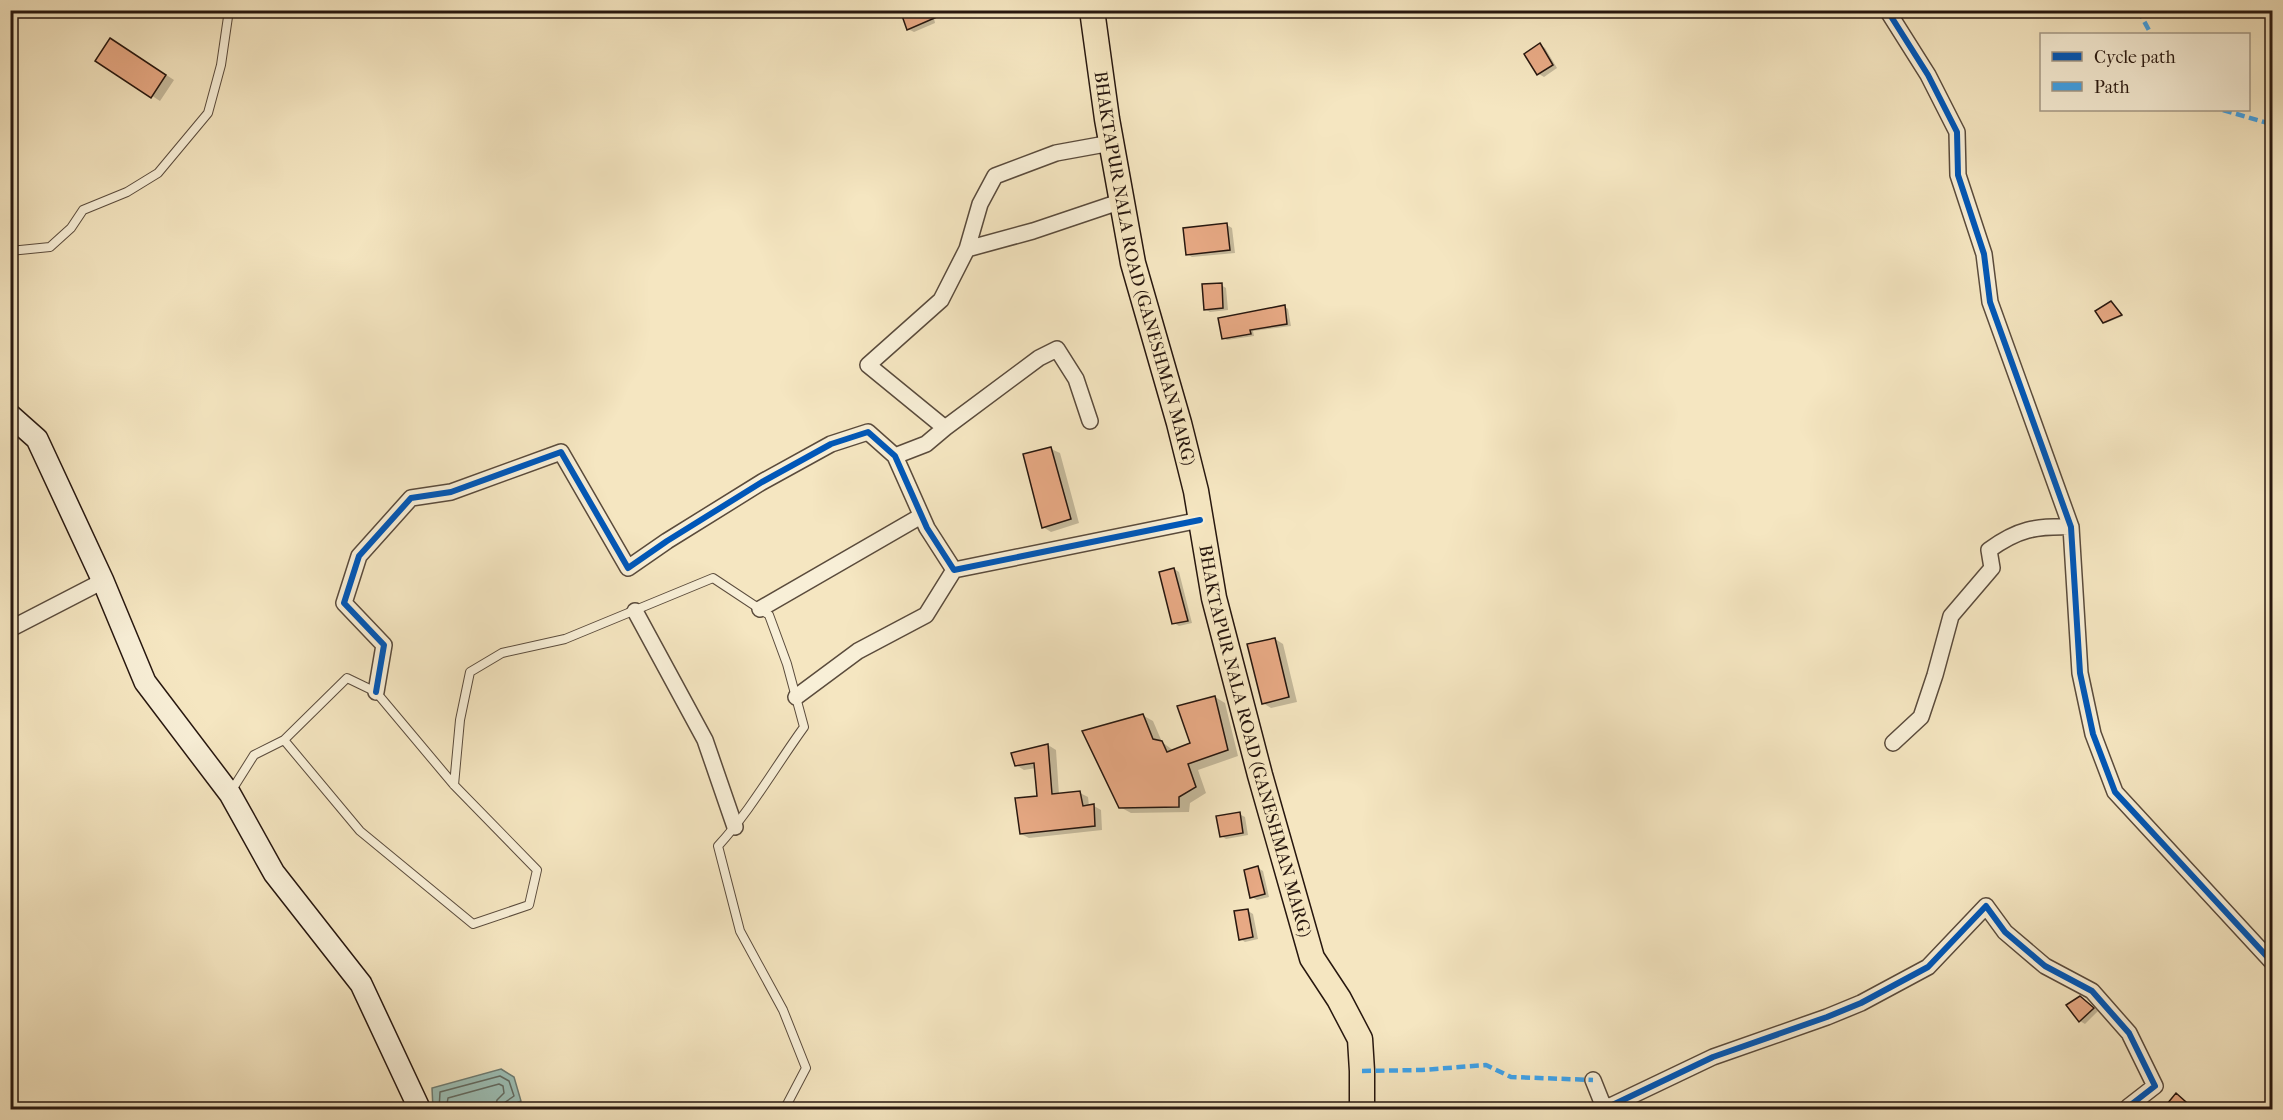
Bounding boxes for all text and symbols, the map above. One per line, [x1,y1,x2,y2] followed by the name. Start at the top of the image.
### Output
[2040,33,2250,111] legend
[2094,47,2175,68] text: Cycle path
[1090,70,1200,468] street label: BHAKTAPUR NALA ROAD (GANESHMAN MARG)
[2094,77,2130,98] text: Path
[1195,543,1316,939] street label: BHAKTAPUR NALA ROAD (GANESHMAN MARG)

